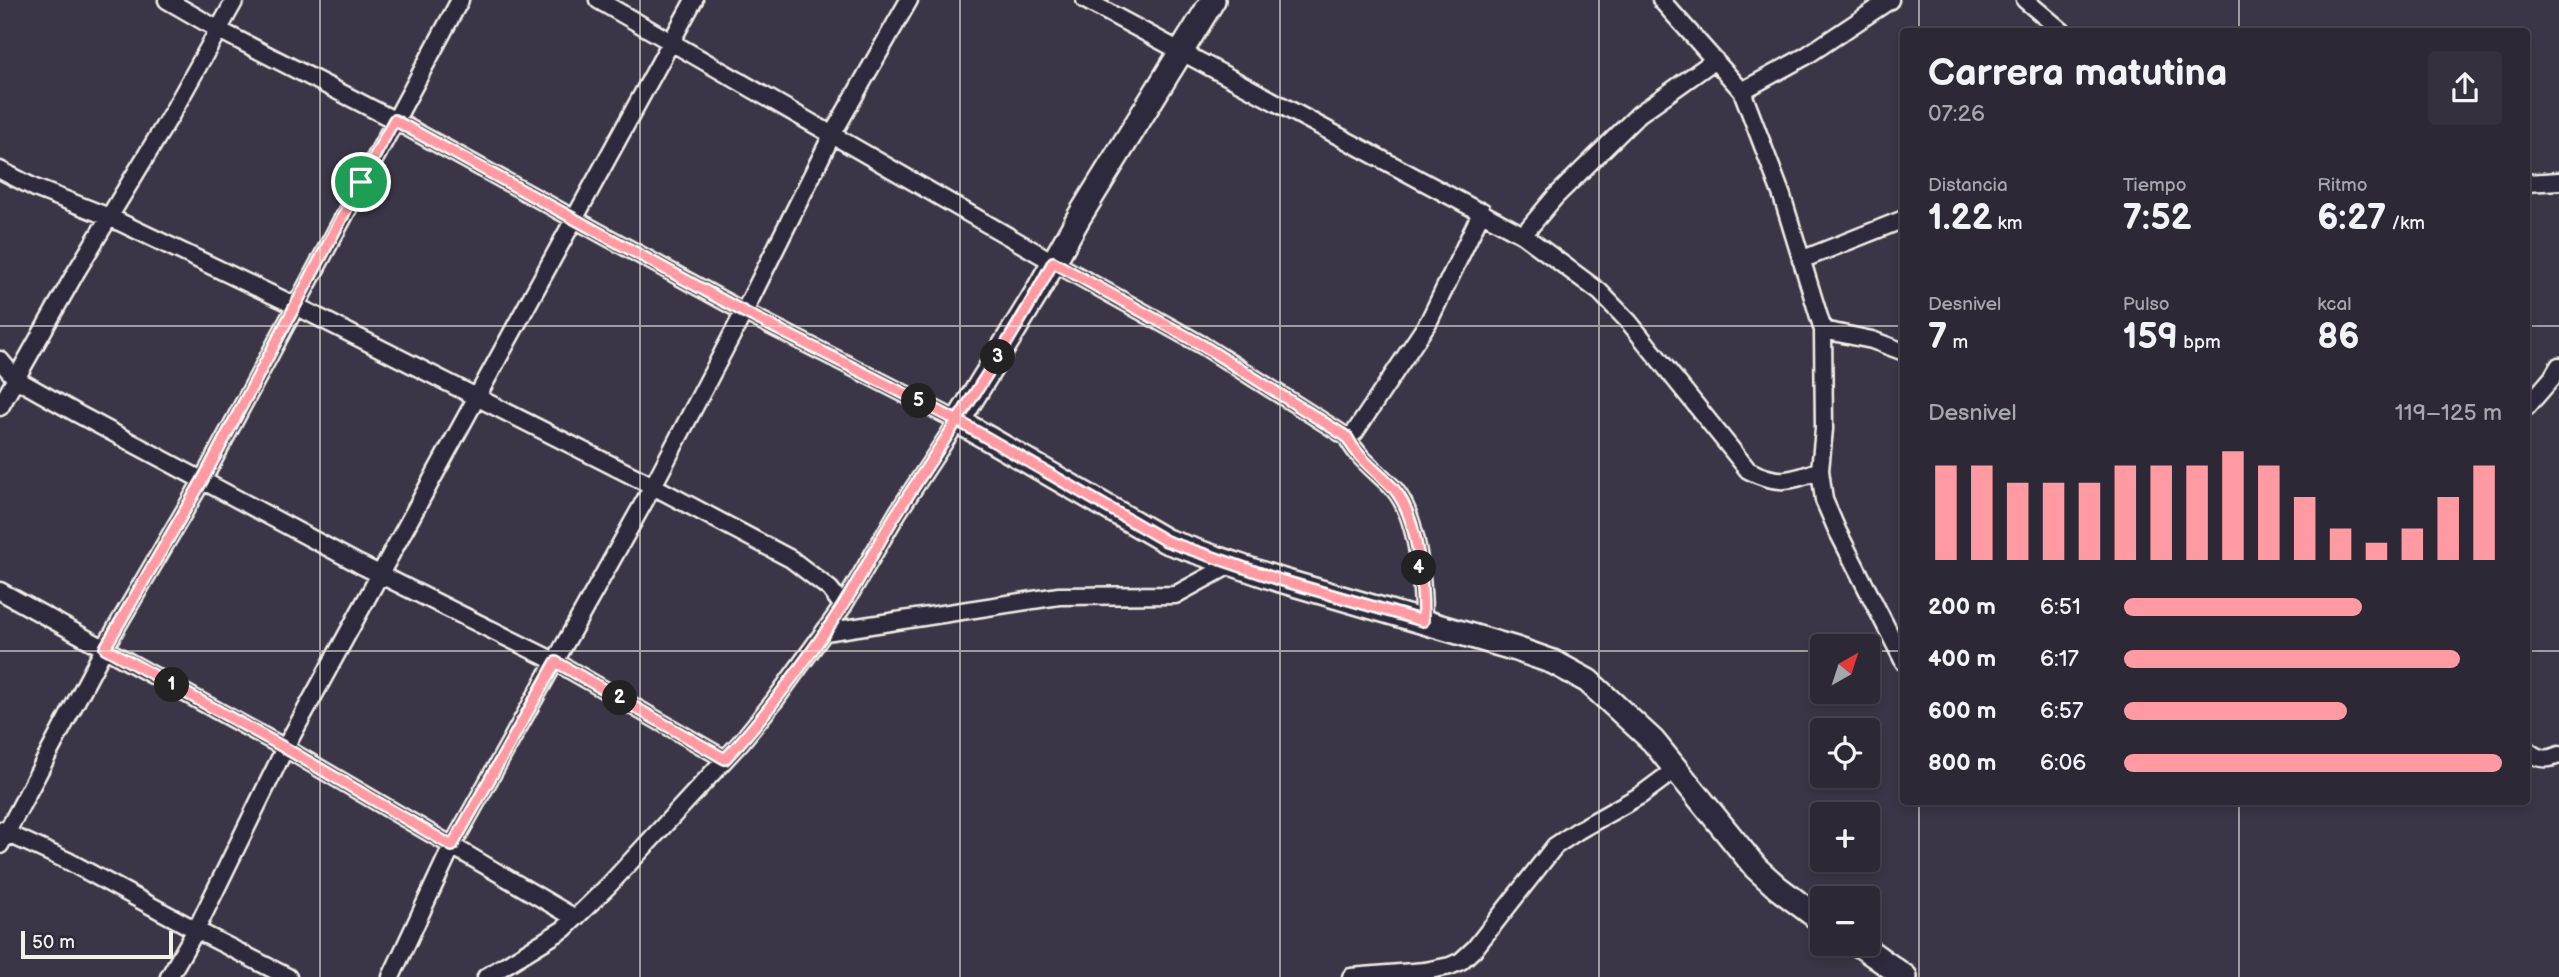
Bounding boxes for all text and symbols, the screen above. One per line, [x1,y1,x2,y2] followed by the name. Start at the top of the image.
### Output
[1928,51,2228,96] text: Carrera matutina
[2428,51,2502,125] button: share
[1928,100,1985,128] text: 07:26
[331,152,391,212] pin
[342,163,380,201] icon: arrive
[1928,174,2008,197] text: Distancia
[2123,174,2187,197] text: Tiempo
[2317,174,2368,197] text: Ritmo
[1928,197,1992,240] text: 1.22
[2123,197,2192,240] text: 7:52
[2317,197,2386,240] text: 6:27
[1992,212,2023,235] text: km
[2386,212,2425,235] text: /km
[1928,293,2001,316] text: Desnivel
[2123,293,2170,316] text: Pulso
[2317,293,2351,316] text: kcal
[1928,316,1947,359] text: 7
[2123,316,2178,359] text: 159
[2317,316,2360,359] text: 86
[1947,331,1968,354] text: m
[2178,331,2221,354] text: bpm
[981,340,1016,374] pin: 3
[992,345,1003,368] text: 3
[902,384,936,418] pin: 5
[913,389,924,412] text: 5
[1928,399,2017,427] text: Desnivel
[2395,399,2502,427] text: 119–125 m
[1402,550,1436,586] pin: 4
[1413,556,1424,579] text: 4
[1928,593,1996,621] text: 200 m
[2040,593,2081,621] text: 6:51
[1810,634,1880,704] north arrow
[1810,634,1880,956] map controls
[1928,645,1996,673] text: 400 m
[2040,645,2079,673] text: 6:17
[154,668,190,702] pin: 1
[168,673,176,696] text: 1
[602,680,638,716] pin: 2
[614,686,625,709] text: 2
[1928,697,1996,725] text: 600 m
[2040,697,2083,725] text: 6:57
[1810,718,1880,788] button: locate
[1928,749,1996,777] text: 800 m
[2040,749,2086,777] text: 6:06
[1810,802,1880,872] button: +
[1810,886,1880,956] button: −
[21,928,173,960] scale bar
[32,931,75,954] text: 50 m

